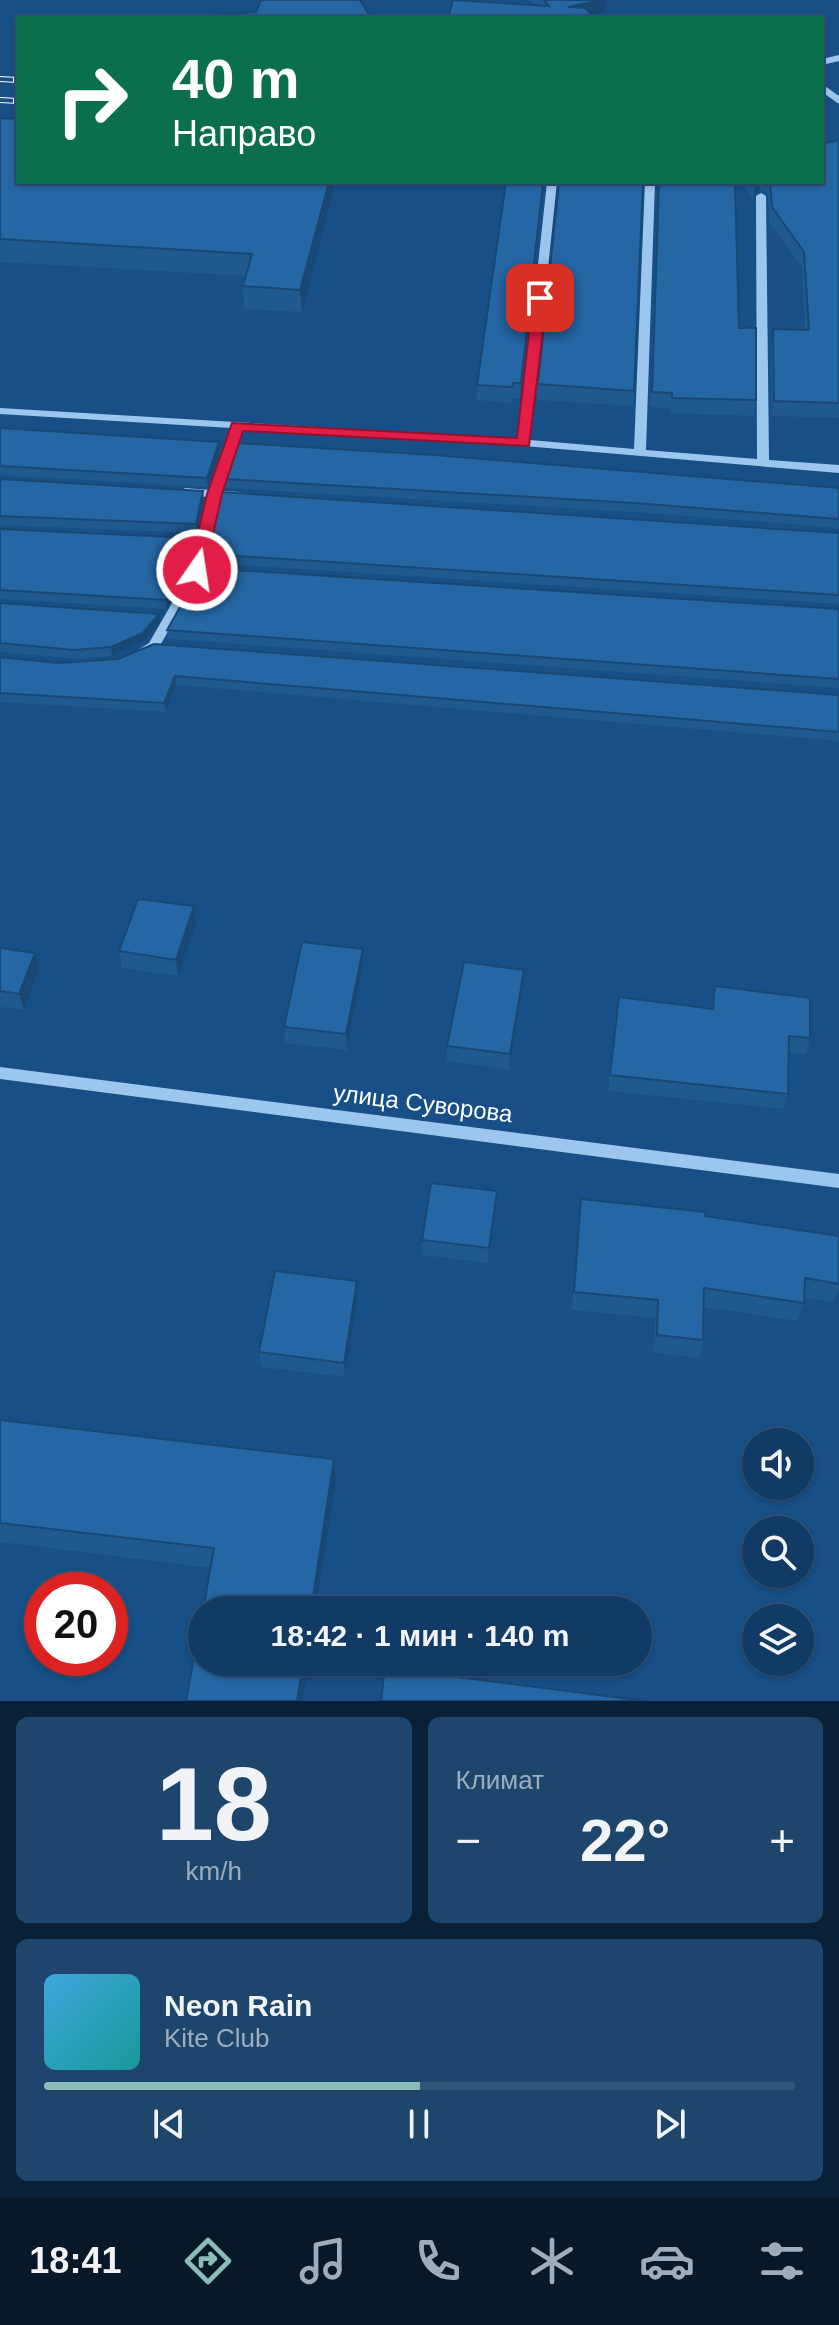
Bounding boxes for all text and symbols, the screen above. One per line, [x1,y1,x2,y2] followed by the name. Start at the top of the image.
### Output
[172,47,300,110] text: 40 m
[40,48,144,152] icon: right
[172,113,316,154] text: Направо
[506,264,574,332] pin
[518,276,562,320] icon: arrive
[155,528,239,612] position arrow
[332,1079,515,1127] street label: улица Суворова
[742,1428,814,1676] map controls
[742,1428,814,1500] button: sound
[742,1516,814,1588] button: search
[24,1572,128,1676] speed limit sign: 20
[742,1604,814,1676] button: layers
[271,1619,569,1652] text: 18:42 · 1 мин · 140 m
[156,1746,272,1862] text: 18
[456,1765,544,1795] text: Климат
[580,1807,671,1874] text: 22°
[456,1816,481,1865] text: −
[769,1816,795,1865] text: +
[186,1856,242,1886] text: km/h
[164,1989,312,2022] text: Neon Rain
[164,2023,270,2053] text: Kite Club
[147,2102,191,2146] icon: previous
[397,2102,441,2146] icon: pause
[648,2102,692,2146] icon: next
[180,2233,236,2289] icon: directions
[295,2233,351,2289] icon: music
[410,2233,466,2289] icon: phone
[524,2233,580,2289] icon: climate
[639,2233,695,2289] icon: car
[754,2233,810,2289] icon: filters
[29,2240,121,2281] text: 18:41

